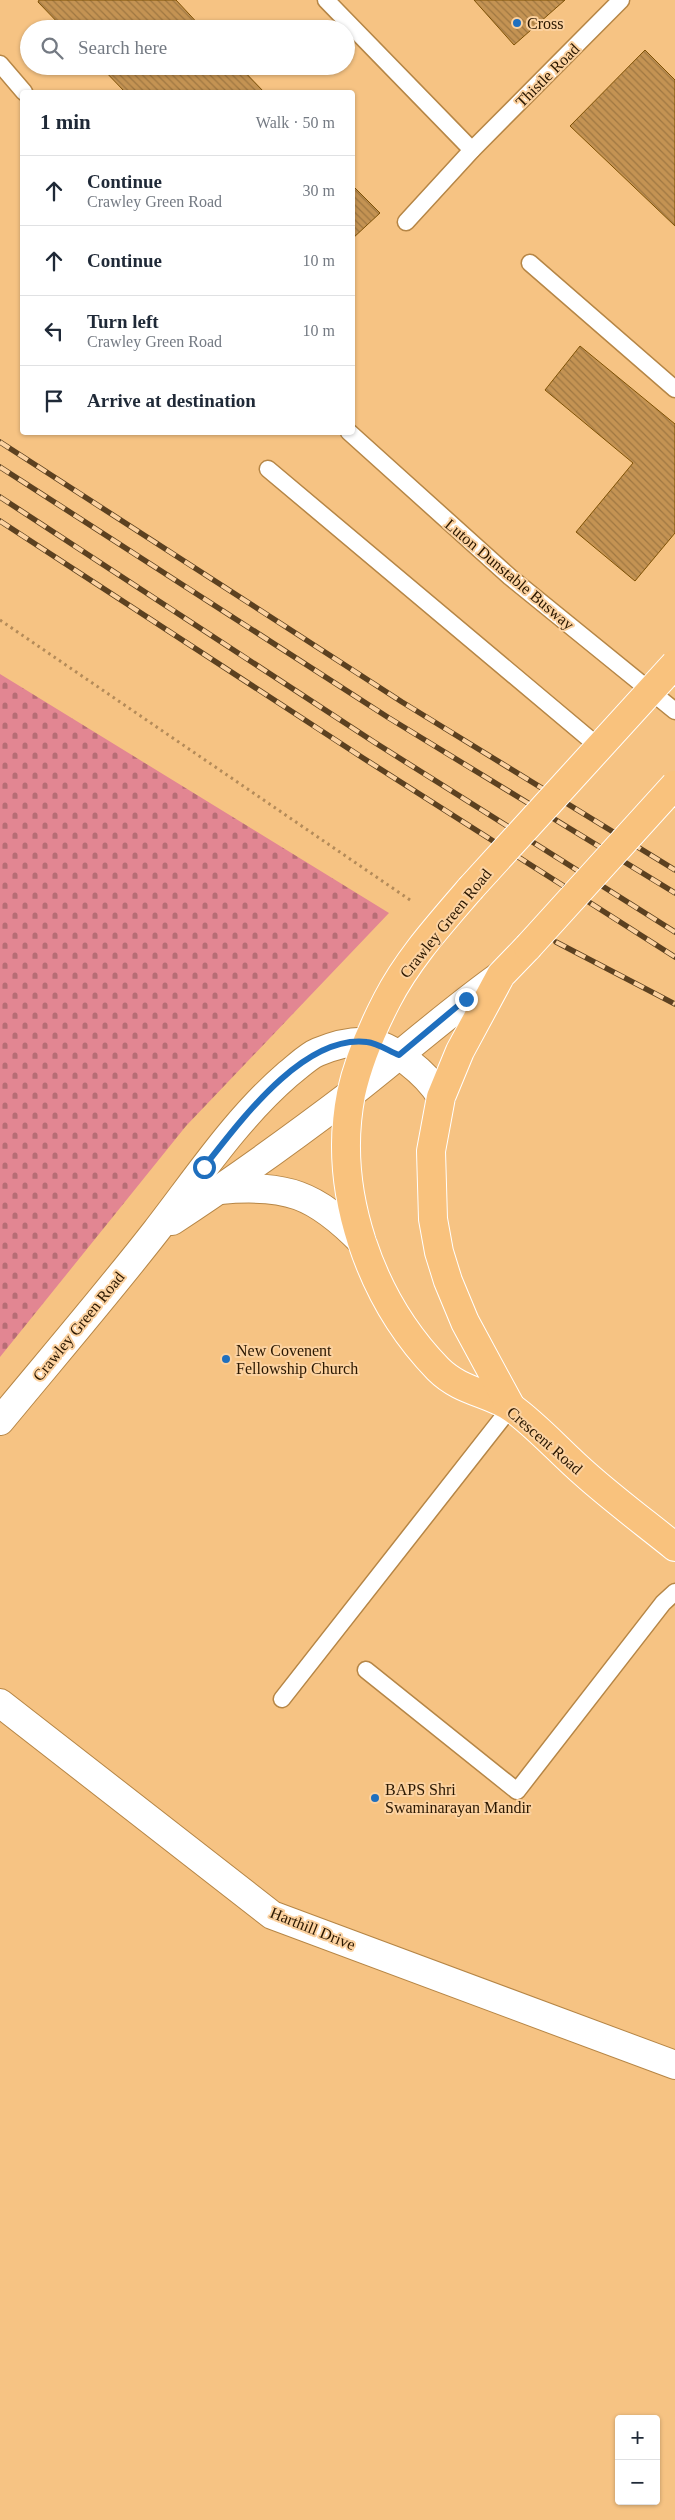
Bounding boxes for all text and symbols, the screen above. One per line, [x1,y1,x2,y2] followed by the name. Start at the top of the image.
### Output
[527,15,563,32] place label: Cross
[511,17,523,29] marker: Cross
[20,20,355,75] search box
[38,34,66,62] icon: search
[78,37,167,58] text: Search here
[512,40,582,110] street label: Thistle Road
[40,110,91,134] text: 1 min
[256,114,335,131] text: Walk · 50 m
[87,171,162,192] text: Continue
[40,177,68,205] icon: ahead
[303,182,335,199] text: 30 m
[87,193,222,210] text: Crawley Green Road
[40,247,68,275] icon: ahead
[87,250,162,271] text: Continue
[303,252,335,269] text: 10 m
[87,311,159,332] text: Turn left
[40,317,68,345] icon: left
[303,322,335,339] text: 10 m
[87,333,222,350] text: Crawley Green Road
[40,387,68,415] icon: arrive
[87,390,256,411] text: Arrive at destination
[441,516,577,634] street label: Luton Dunstable Busway
[396,865,495,982] street label: Crawley Green Road
[455,988,478,1011] route end
[193,1156,216,1179] route start
[29,1268,128,1385] street label: Crawley Green Road
[236,1342,358,1378] place label: New Covenent Fellowship Church
[220,1353,232,1365] marker: New Covenent Fellowship Church
[504,1403,586,1478] street label: Crescent Road
[385,1781,532,1817] place label: BAPS Shri Swaminarayan Mandir
[369,1792,381,1804] marker: BAPS Shri Swaminarayan Mandir
[268,1904,358,1953] street label: Harthill Drive
[615,2415,660,2505] map controls
[615,2415,660,2460] button: +
[615,2460,660,2505] button: −

